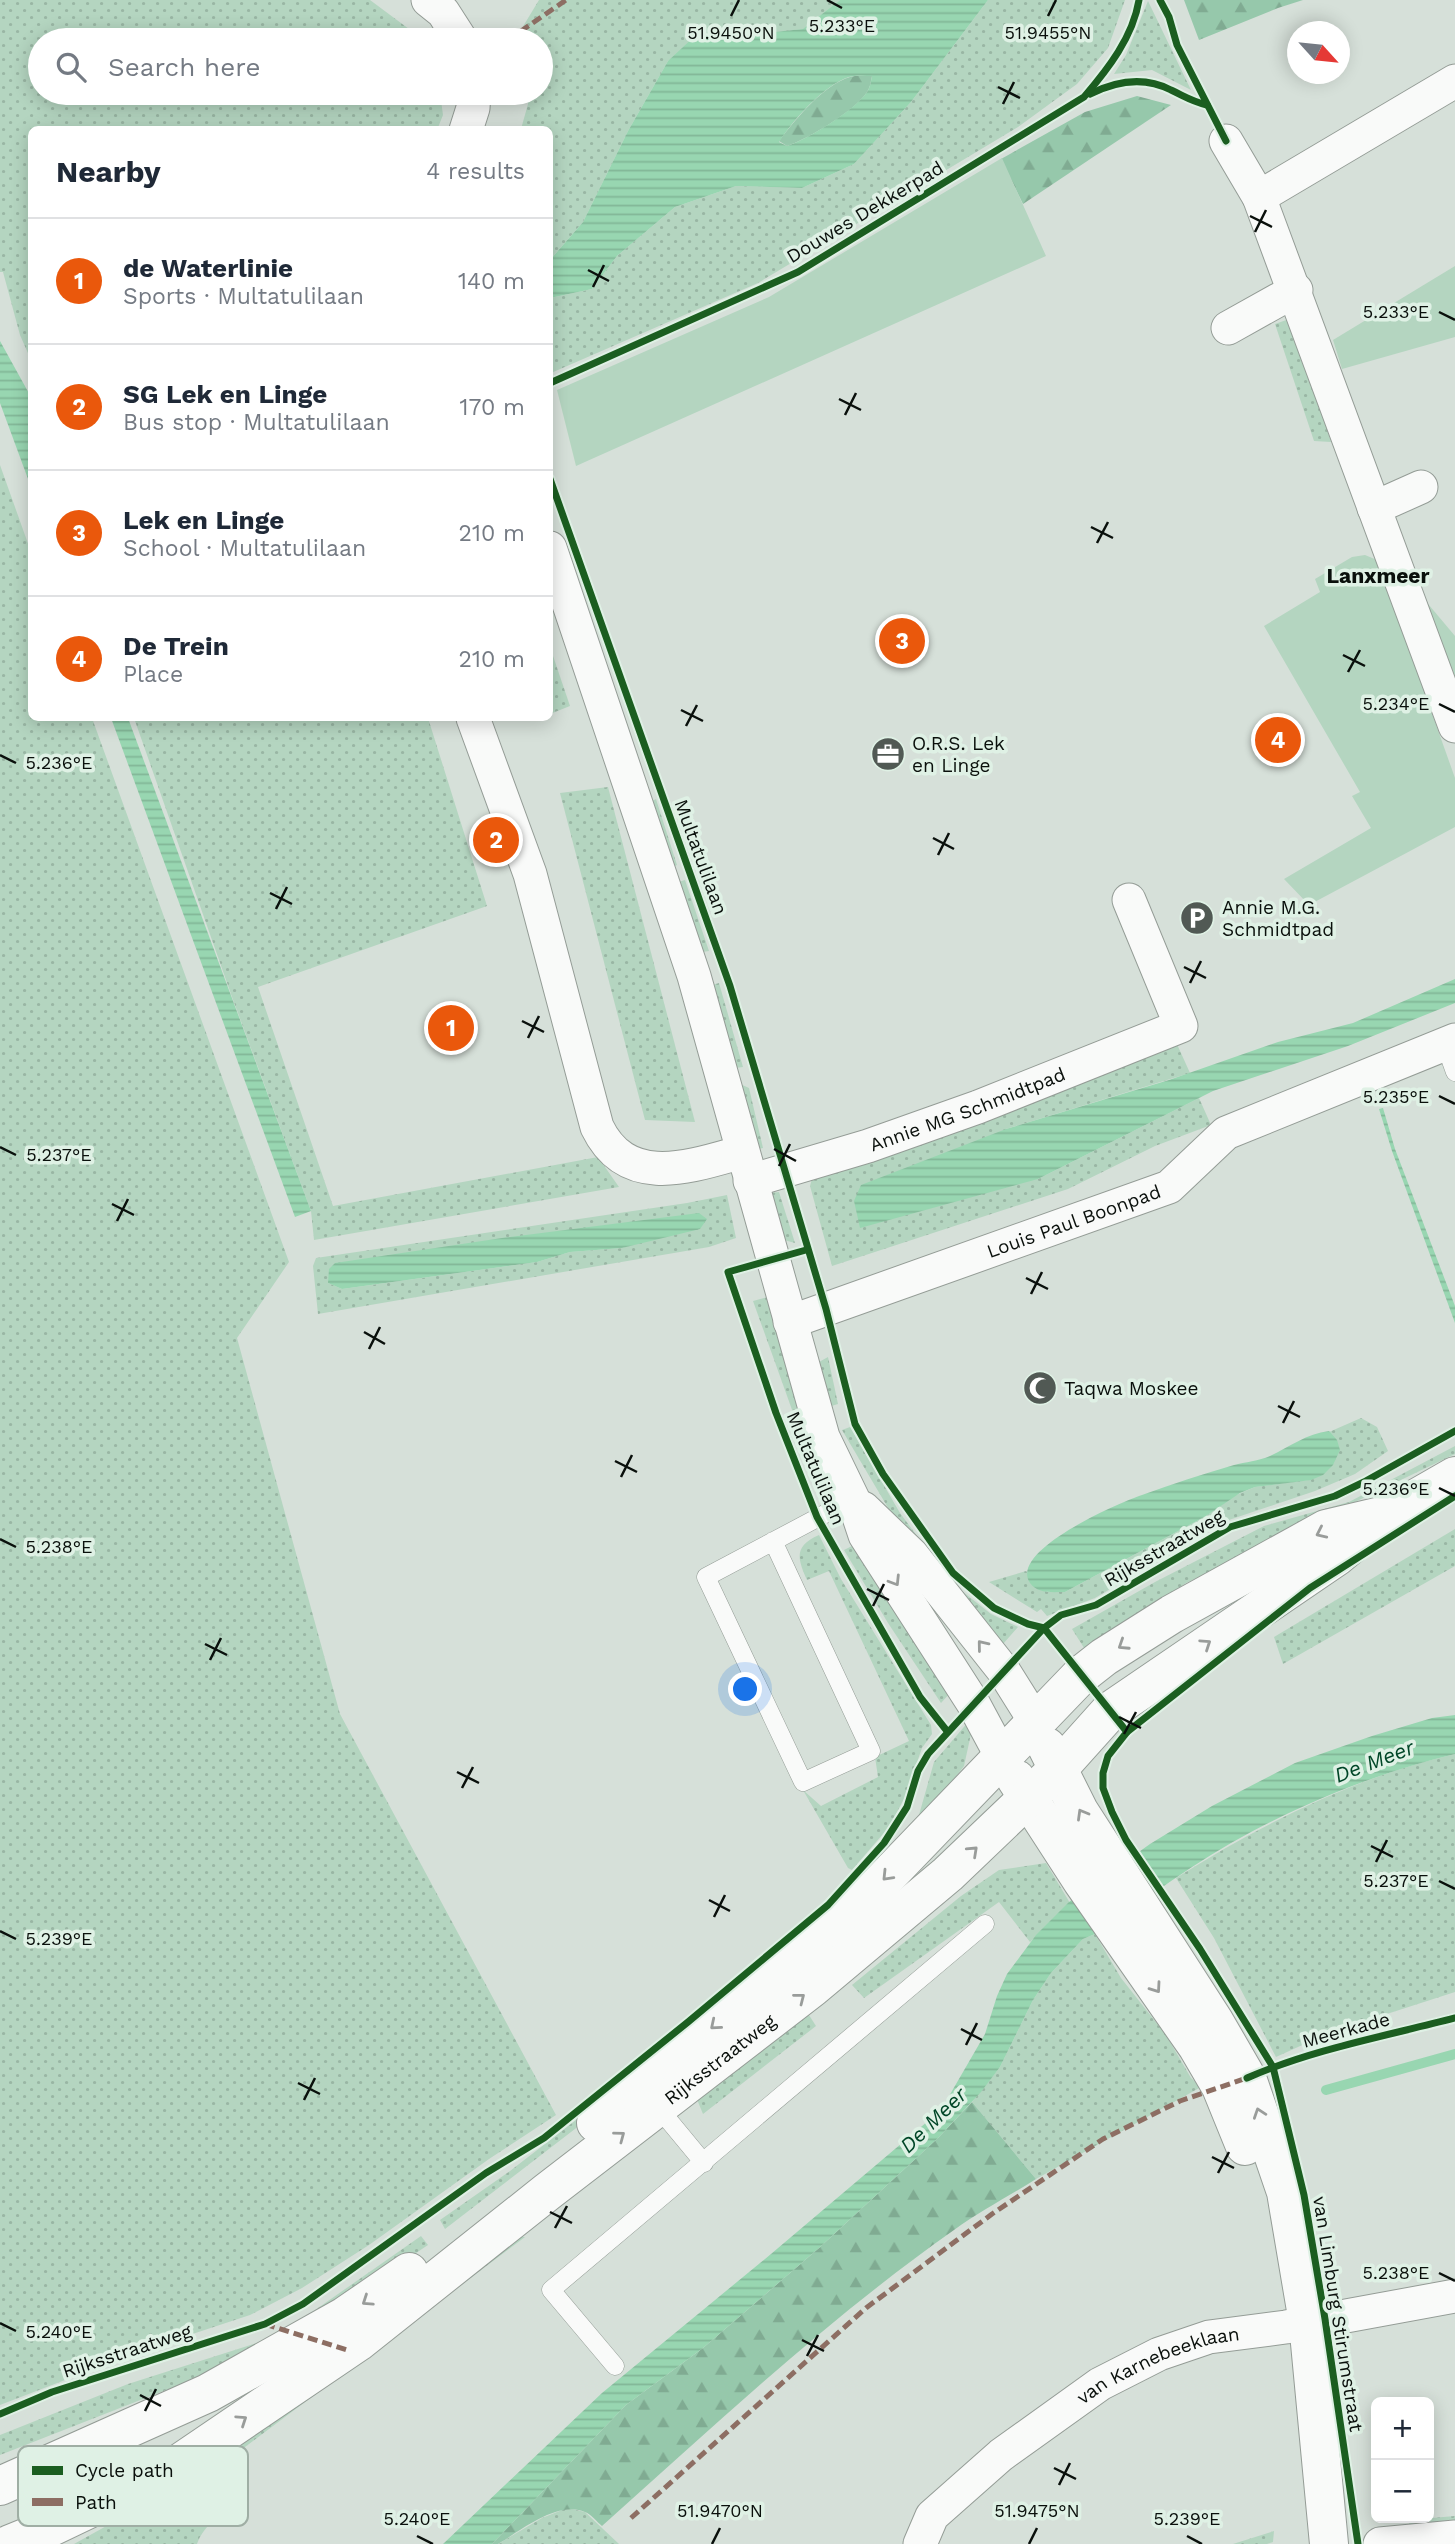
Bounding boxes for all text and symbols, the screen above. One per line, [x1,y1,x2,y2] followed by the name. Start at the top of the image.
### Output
[809,15,875,36] text: 5.233°E
[1287,21,1350,84] north arrow
[687,22,775,43] text: 51.9450°N
[1005,22,1091,43] text: 51.9455°N
[28,28,553,105] search box
[52,48,90,86] icon: search
[108,52,260,82] text: Search here
[56,154,161,189] text: Nearby
[782,156,948,268] street label: Douwes Dekkerpad
[426,158,525,185] text: 4 results
[123,253,293,283] text: de Waterlinie
[74,268,84,295] text: 1
[458,268,525,295] text: 140 m
[123,283,364,310] text: Sports · Multatulilaan
[1363,301,1429,322] text: 5.233°E
[123,379,327,409] text: SG Lek en Linge
[72,394,86,421] text: 2
[460,394,525,421] text: 170 m
[123,409,390,436] text: Bus stop · Multatulilaan
[123,505,284,535] text: Lek en Linge
[72,520,86,547] text: 3
[459,520,525,547] text: 210 m
[123,535,366,562] text: School · Multatulilaan
[1326,563,1430,588] district label: Lanxmeer
[879,615,925,667] pin: 3
[123,631,229,661] text: De Trein
[72,646,86,673] text: 4
[459,646,525,673] text: 210 m
[123,661,183,688] text: Place
[1362,693,1430,714] text: 5.234°E
[1255,714,1301,766] pin: 4
[912,732,1005,777] place label: O.R.S. Lek en Linge
[869,735,907,773] office icon: O.R.S. Lek en Linge
[26,752,92,773] text: 5.236°E
[669,796,733,918] street label: Multatulilaan
[473,814,519,866] pin: 2
[1222,896,1334,941] place label: Annie M.G. Schmidtpad
[1178,899,1216,937] parking icon: Annie M.G. Schmidtpad
[428,1002,474,1054] pin: 1
[866,1062,1069,1156] street label: Annie MG Schmidtpad
[1363,1086,1429,1107] text: 5.235°E
[26,1144,92,1165] text: 5.237°E
[983,1179,1164,1263] street label: Louis Paul Boonpad
[1021,1369,1059,1407] mosque icon: Taqwa Moskee
[1064,1377,1199,1400] place label: Taqwa Moskee
[782,1408,850,1528] street label: Multatulilaan
[1363,1478,1429,1499] text: 5.236°E
[1100,1504,1229,1592] street label: Rijksstraatweg
[1316,1524,1328,1538] one-way arrow
[25,1536,93,1557] text: 5.238°E
[886,1573,899,1586] one-way arrow
[1118,1636,1131,1649] one-way arrow
[978,1640,990,1653] one-way arrow
[1198,1640,1211,1652] one-way arrow
[728,1672,762,1706] your location
[1331,1734,1418,1788] water label: De Meer
[1077,1809,1090,1822] one-way arrow
[965,1846,978,1859] one-way arrow
[882,1868,895,1881] one-way arrow
[1363,1870,1429,1891] text: 5.237°E
[25,1928,93,1949] text: 5.239°E
[1148,1980,1160,1993] one-way arrow
[792,1993,805,2006] one-way arrow
[1300,2007,1392,2053] street label: Meerkade
[659,2008,781,2109] street label: Rijksstraatweg
[710,2017,723,2029] one-way arrow
[894,2081,972,2158] water label: De Meer
[1253,2107,1267,2120] one-way arrow
[612,2132,625,2145] one-way arrow
[1308,2195,1368,2433] street label: van Limburg Stirumstraat
[1362,2262,1430,2283] text: 5.238°E
[362,2293,375,2305] one-way arrow
[60,2319,195,2383] street label: Rijksstraatweg
[25,2321,93,2342] text: 5.240°E
[1072,2322,1241,2409] street label: van Karnebeeklaan
[1371,2397,1434,2523] map controls
[1371,2397,1434,2460] button: +
[235,2416,248,2429] one-way arrow
[18,2446,248,2526] legend
[75,2459,174,2482] text: Cycle path
[1371,2460,1434,2523] button: −
[75,2491,117,2514] text: Path
[677,2500,763,2521] text: 51.9470°N
[994,2500,1080,2521] text: 51.9475°N
[383,2508,451,2529] text: 5.240°E
[1153,2508,1221,2529] text: 5.239°E

